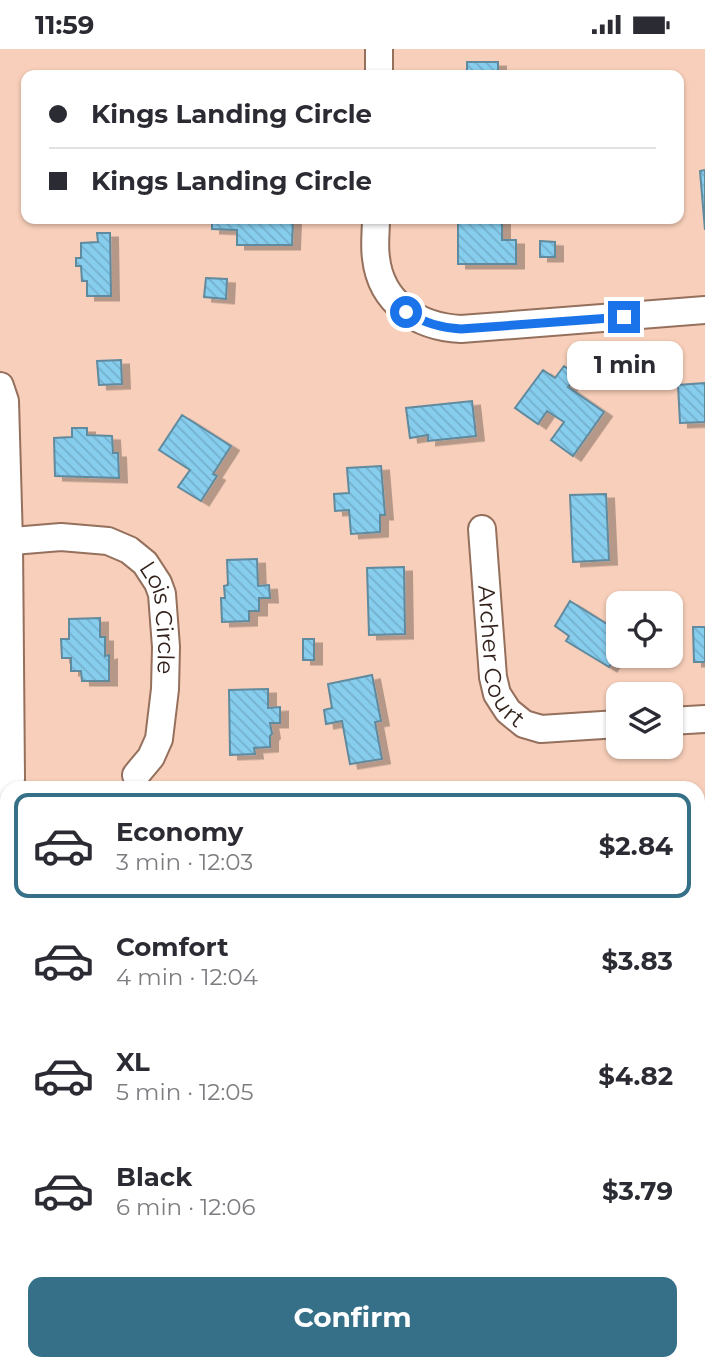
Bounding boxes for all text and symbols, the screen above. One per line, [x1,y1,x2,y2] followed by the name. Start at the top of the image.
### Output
[35,9,94,41] text: 11:59
[91,98,372,130] text: Kings Landing Circle
[91,165,372,197] text: Kings Landing Circle
[390,296,422,328] route start
[608,301,640,333] route end
[566,341,682,391] callout: 1 min
[594,351,656,379] text: 1 min
[133,556,180,675] street label: Lois Circle
[472,584,531,733] street label: Archer Court
[606,591,683,759] map controls
[606,591,683,668] button: locate
[606,682,683,759] button: layers
[32,814,95,877] icon: car
[116,816,243,848] text: Economy
[599,830,673,862] text: $2.84
[116,848,253,876] text: 3 min · 12:03
[32,929,95,992] icon: car
[116,931,228,963] text: Comfort
[601,945,673,977] text: $3.83
[116,963,258,991] text: 4 min · 12:04
[32,1044,95,1107] icon: car
[116,1046,150,1078] text: XL
[598,1060,673,1092] text: $4.82
[116,1078,254,1106] text: 5 min · 12:05
[32,1159,95,1222] icon: car
[116,1161,192,1193] text: Black
[602,1175,673,1207] text: $3.79
[116,1193,256,1221] text: 6 min · 12:06
[28,1277,677,1357] button: Confirm

